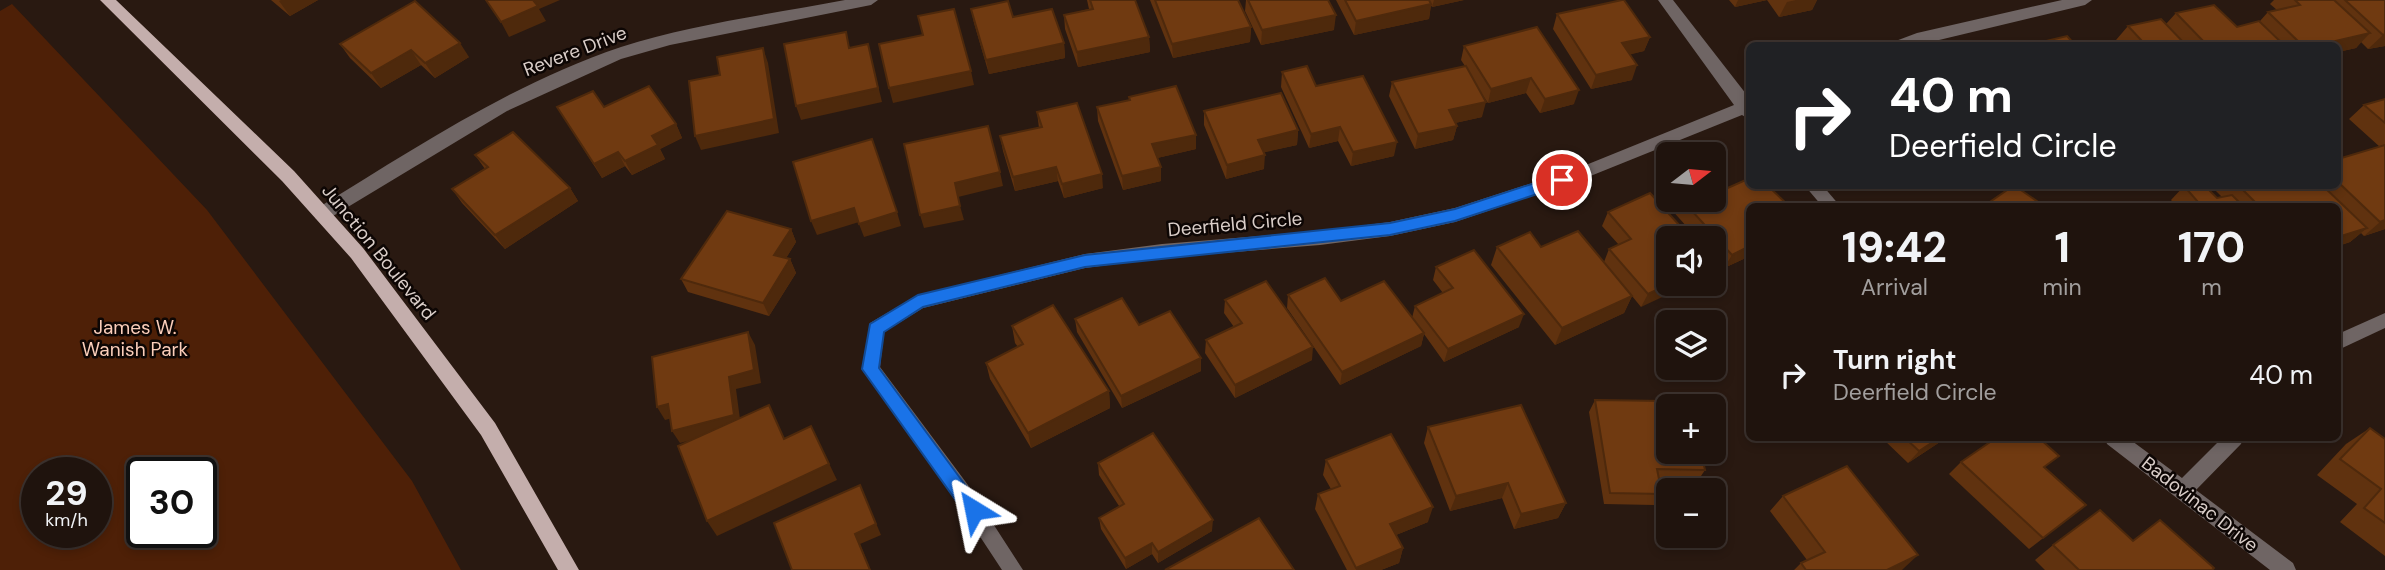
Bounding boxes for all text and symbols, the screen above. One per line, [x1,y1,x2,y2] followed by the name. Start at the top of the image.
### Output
[520,20,630,82] street label: Revere Drive
[1889,63,2013,127] text: 40 m
[1774,70,1865,161] icon: right
[1889,125,2117,167] text: Deerfield Circle
[1656,142,1726,212] north arrow
[1656,142,1726,548] map controls
[1532,150,1592,210] pin
[1543,161,1581,199] icon: arrive
[316,179,442,325] street label: Junction Boulevard
[1167,206,1303,242] street label: Deerfield Circle
[1842,220,1947,275] text: 19:42
[2054,220,2070,275] text: 1
[2178,220,2245,275] text: 170
[1656,226,1726,296] button: sound
[1861,272,1928,302] text: Arrival
[2043,272,2082,302] text: min
[2201,272,2222,302] text: m
[1656,310,1726,380] button: layers
[82,315,189,362] park label: James W. Wanish Park
[1833,343,1957,377] text: Turn right
[1774,356,1812,394] icon: right
[2249,358,2313,392] text: 40 m
[1833,377,1997,407] text: Deerfield Circle
[1656,394,1726,464] button: +
[2137,451,2263,557] street label: Badovinac Drive
[126,457,217,548] speed limit sign: 30
[45,470,88,516] text: 29
[937,473,1011,547] position arrow
[1656,478,1726,548] button: −
[45,508,88,532] text: km/h

